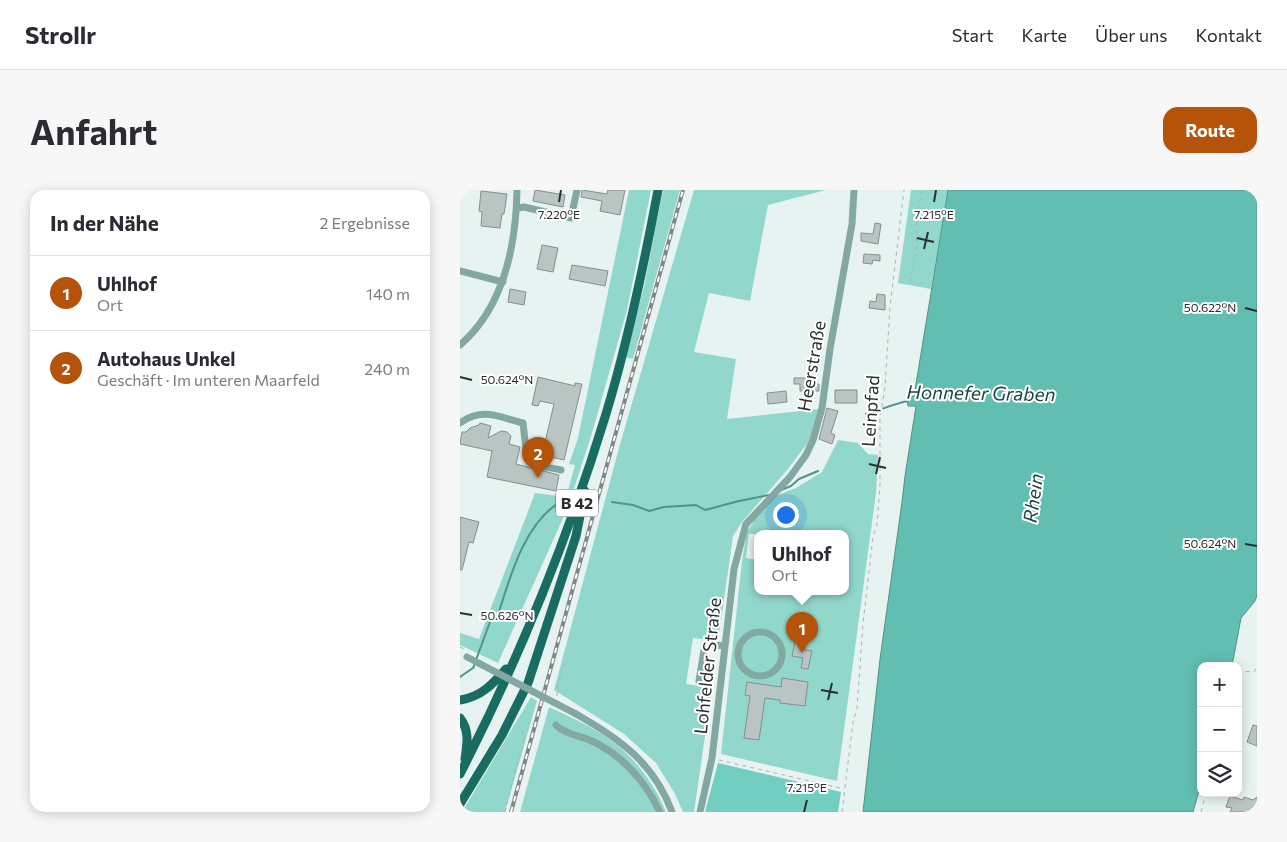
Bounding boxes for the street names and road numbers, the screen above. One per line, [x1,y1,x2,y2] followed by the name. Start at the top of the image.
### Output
[792,319,830,413] street label: Heerstraße
[857,374,883,448] street label: Leinpfad
[556,490,598,516] road number: B 42
[689,597,725,735] street label: Lohfelder Straße

